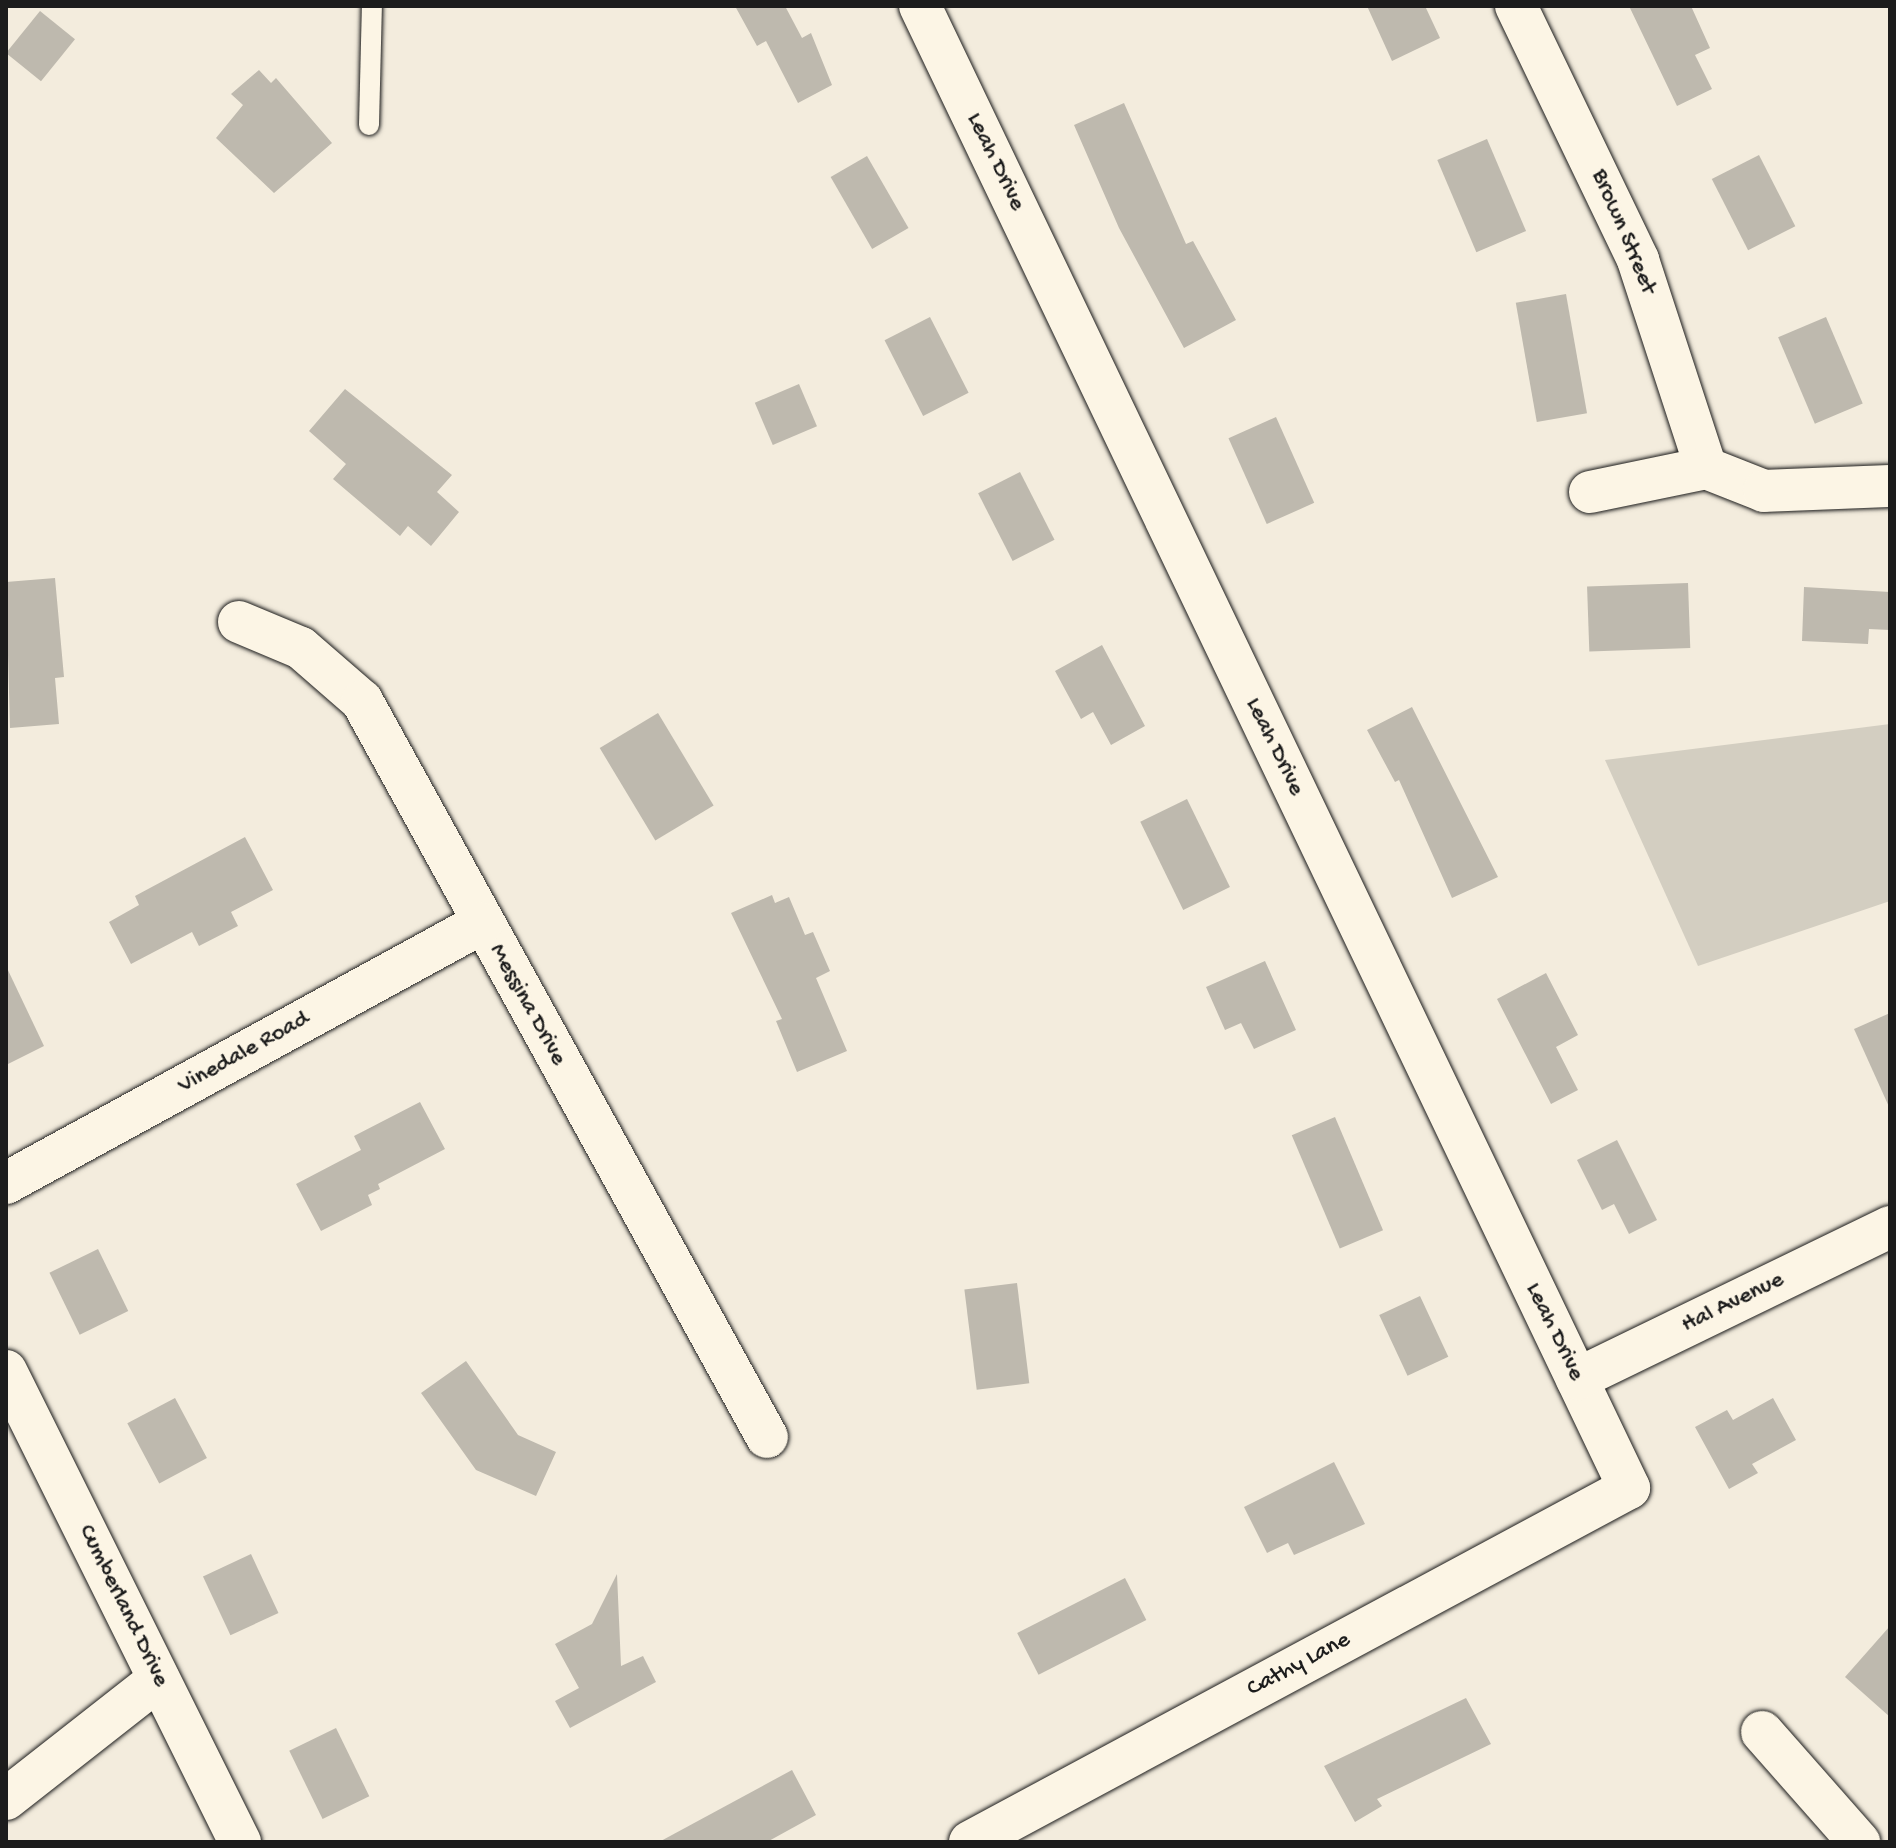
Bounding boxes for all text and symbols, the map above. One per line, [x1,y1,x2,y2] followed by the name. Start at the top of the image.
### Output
[959,108,1031,216] street label: Leah Drive
[1584,165,1662,299] street label: Brown Street
[1238,693,1310,801] street label: Leah Drive
[482,939,572,1071] street label: Messina Drive
[173,1005,315,1101] street label: Vinedale Road
[1677,1266,1789,1340] street label: Hal Avenue
[1518,1278,1590,1386] street label: Leah Drive
[71,1520,175,1692] street label: Cumberland Drive
[1243,1626,1355,1704] street label: Cathy Lane

